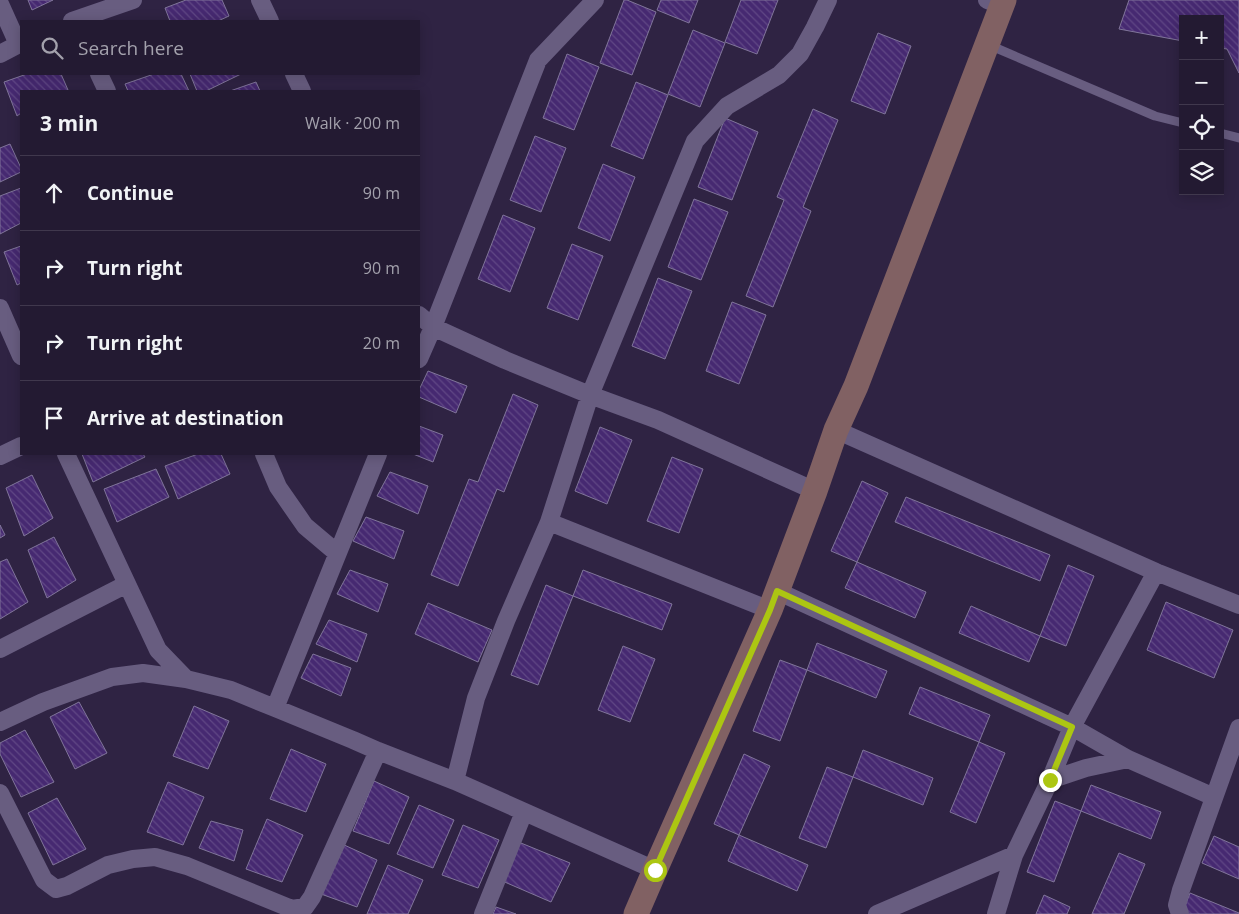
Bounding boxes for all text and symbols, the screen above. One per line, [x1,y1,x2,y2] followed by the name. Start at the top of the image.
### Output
[1179,15,1224,195] map controls
[1179,15,1224,60] button: +
[20,20,420,75] search box
[38,34,66,62] icon: search
[78,35,184,61] text: Search here
[1179,60,1224,105] button: −
[1179,105,1224,150] button: locate
[40,109,98,137] text: 3 min
[305,112,400,134] text: Walk · 200 m
[1179,150,1224,195] button: layers
[40,179,68,207] icon: ahead
[87,180,174,206] text: Continue
[363,182,400,204] text: 90 m
[40,254,68,282] icon: right
[87,255,182,281] text: Turn right
[363,257,400,279] text: 90 m
[40,329,68,357] icon: right
[87,330,182,356] text: Turn right
[363,332,400,354] text: 20 m
[40,404,68,432] icon: arrive
[87,405,284,431] text: Arrive at destination
[1039,769,1062,792] route end
[644,859,667,882] route start

